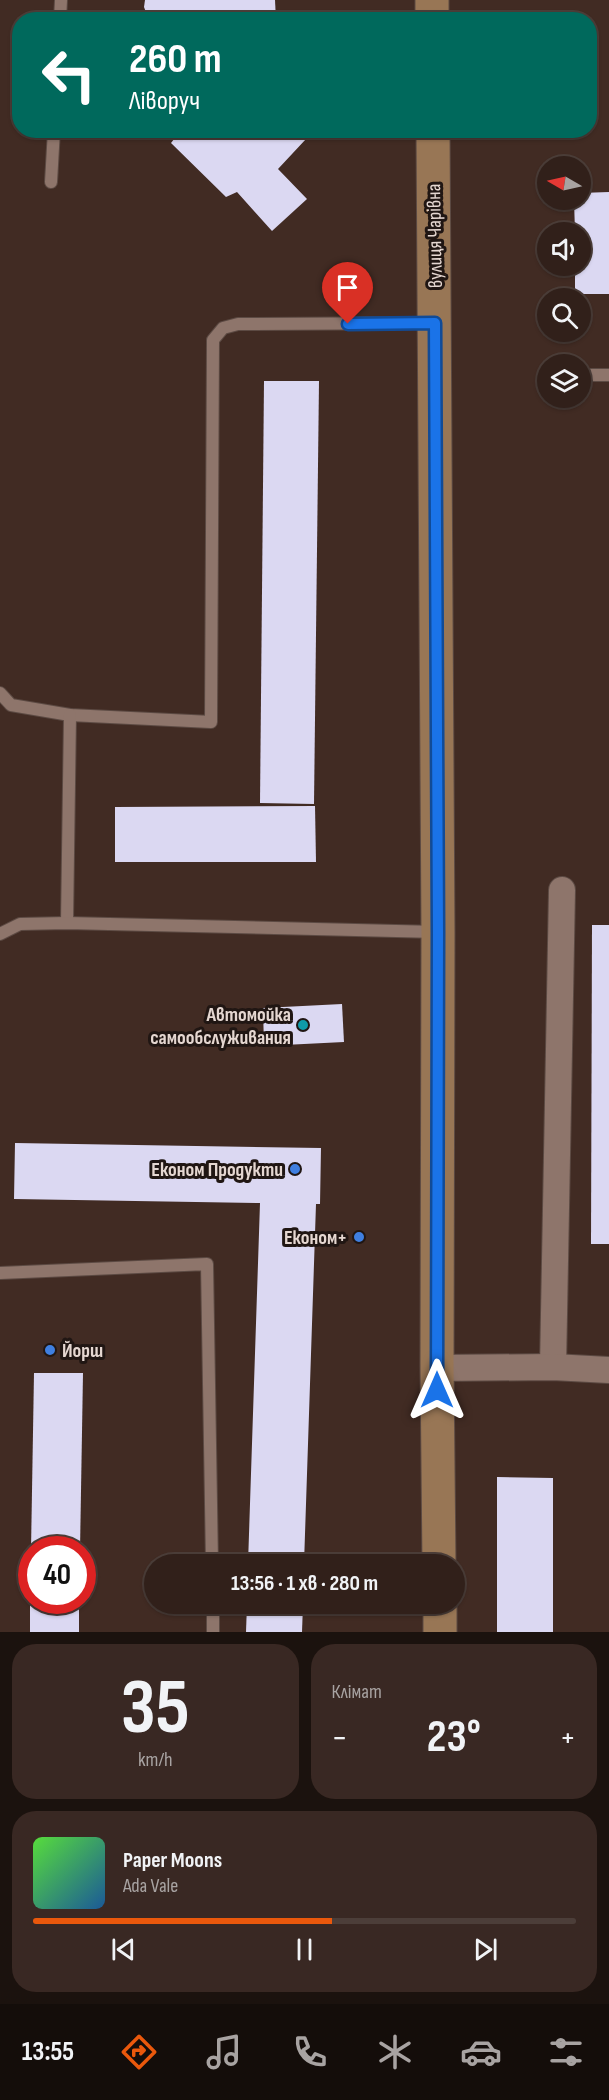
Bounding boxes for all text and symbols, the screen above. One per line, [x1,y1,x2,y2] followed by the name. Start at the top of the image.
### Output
[129,34,222,85] text: 260 m
[30,36,108,114] icon: left
[129,85,200,117] text: Ліворуч
[537,156,591,210] north arrow
[537,156,591,408] map controls
[422,184,448,288] street label: вулиця Чарівна
[537,222,591,276] button: sound
[322,262,373,324] pin
[331,271,364,304] icon: arrive
[537,288,591,342] button: search
[537,354,591,408] button: layers
[150,1003,291,1050] place label: Автомойка самообслуживания
[296,1018,310,1032] marker: Автомойка самообслуживания
[151,1158,283,1182] place label: Економ Продукти
[288,1162,302,1176] marker: Економ Продукти
[284,1226,347,1250] place label: Економ+
[352,1230,366,1244] marker: Економ+
[62,1339,103,1363] place label: Йорш
[43,1343,57,1357] marker: Йорш
[405,1358,469,1422] position arrow
[18,1536,96,1614] speed limit sign: 40
[231,1570,378,1597] text: 13:56 · 1 хв · 280 m
[121,1662,190,1755] text: 35
[332,1680,382,1704] text: Клімат
[427,1710,481,1765] text: 23°
[332,1718,348,1758] text: −
[560,1718,576,1758] text: +
[138,1748,173,1772] text: km/h
[123,1847,222,1874] text: Paper Moons
[123,1874,178,1898] text: Ada Vale
[107,1933,140,1966] icon: previous
[288,1933,321,1966] icon: pause
[469,1933,502,1966] icon: next
[118,2031,160,2073] icon: directions
[203,2031,245,2073] icon: music
[289,2031,331,2073] icon: phone
[374,2031,416,2073] icon: climate
[460,2031,502,2073] icon: car
[545,2031,587,2073] icon: filters
[22,2036,74,2068] text: 13:55

